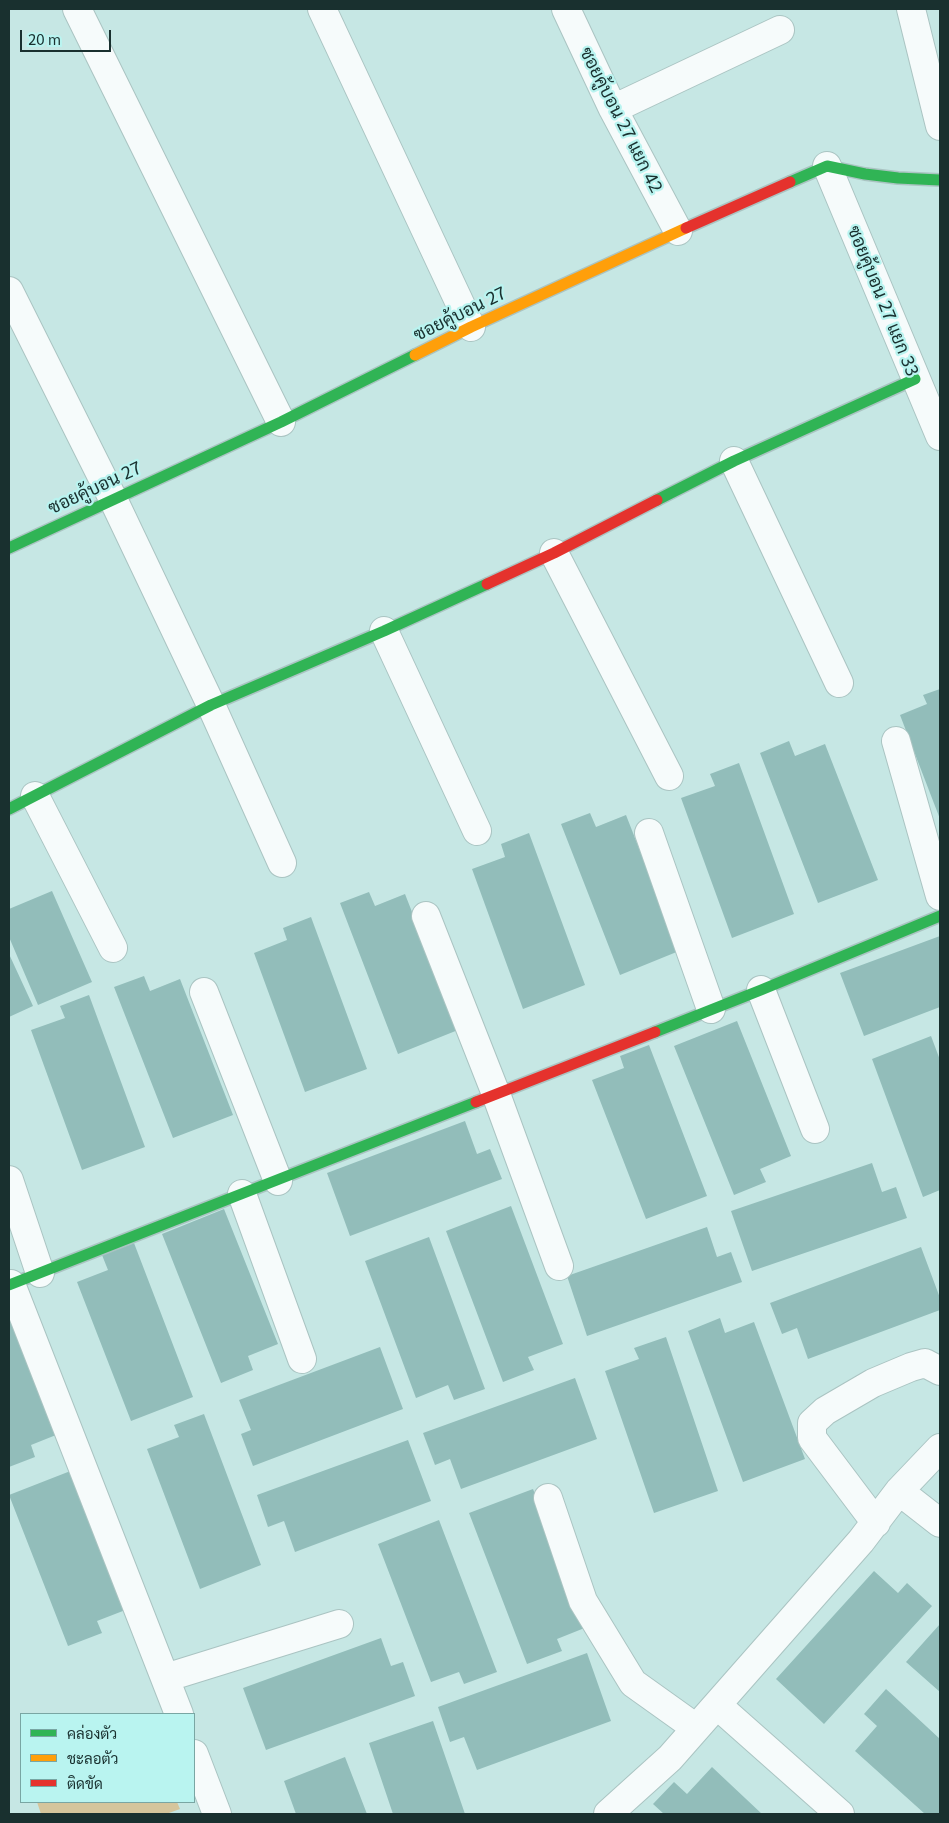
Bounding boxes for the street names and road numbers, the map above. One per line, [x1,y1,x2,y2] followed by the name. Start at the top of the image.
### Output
[575,44,667,196] street label: ซอยคู้บอน 27 แยก 42
[843,223,923,379] street label: ซอยคู้บอน 27 แยก 33
[410,282,510,346] street label: ซอยคู้บอน 27
[45,457,145,519] street label: ซอยคู้บอน 27

